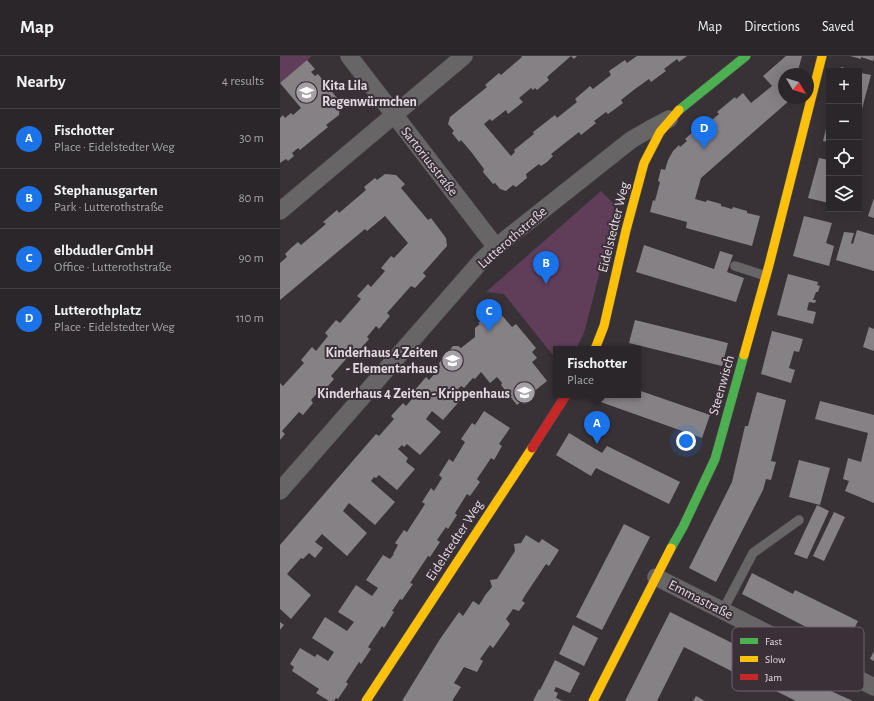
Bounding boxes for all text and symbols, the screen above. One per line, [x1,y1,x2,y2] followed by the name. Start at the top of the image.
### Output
[20,18,54,37] text: Map
[698,20,722,34] text: Map
[744,20,800,34] text: Directions
[822,20,854,34] text: Saved
[778,68,814,104] north arrow
[826,68,862,212] map controls
[826,68,862,104] button: +
[16,73,66,90] text: Nearby
[222,75,264,88] text: 4 results
[322,79,417,109] place label: Kita Lila Regenwürmchen
[294,80,320,106] school or university icon: Kita Lila Regenwürmchen
[826,104,862,140] button: −
[691,116,717,149] pin: D
[54,123,114,138] text: Fischotter
[398,125,460,199] street label: Sartoriusstraße
[25,132,33,145] text: A
[239,132,264,145] text: 30 m
[826,140,862,176] button: locate
[54,141,175,154] text: Place · Eidelstedter Weg
[826,176,862,212] button: layers
[596,180,632,274] street label: Eidelstedter Weg
[54,183,158,198] text: Stephanusgarten
[25,192,33,205] text: B
[238,192,264,205] text: 80 m
[54,201,164,214] text: Park · Lutterothstraße
[476,204,550,271] street label: Lutterothstraße
[54,243,154,258] text: elbdudler GmbH
[533,251,559,284] pin: B
[26,252,32,265] text: C
[238,252,264,265] text: 90 m
[54,261,172,274] text: Office · Lutterothstraße
[476,299,502,332] pin: C
[54,303,141,318] text: Lutterothplatz
[25,312,33,325] text: D
[236,312,264,325] text: 110 m
[54,321,175,334] text: Place · Eidelstedter Weg
[326,346,438,376] place label: Kinderhaus 4 Zeiten - Elementarhaus
[553,346,641,398] popup
[440,347,466,373] school or university icon: Kinderhaus 4 Zeiten - Elementarhaus
[707,354,737,417] street label: Steenwisch
[567,356,627,371] text: Fischotter
[567,374,594,387] text: Place
[512,380,538,406] school or university icon: Kinderhaus 4 Zeiten - Krippenhaus
[317,387,510,401] place label: Kinderhaus 4 Zeiten - Krippenhaus
[584,411,610,444] pin: A
[676,431,696,451] your location
[424,498,486,583] street label: Eidelstedter Weg
[666,578,735,622] street label: Emmastraße
[732,627,864,691] legend
[765,636,783,647] text: Fast
[765,654,786,665] text: Slow
[765,672,782,683] text: Jam

